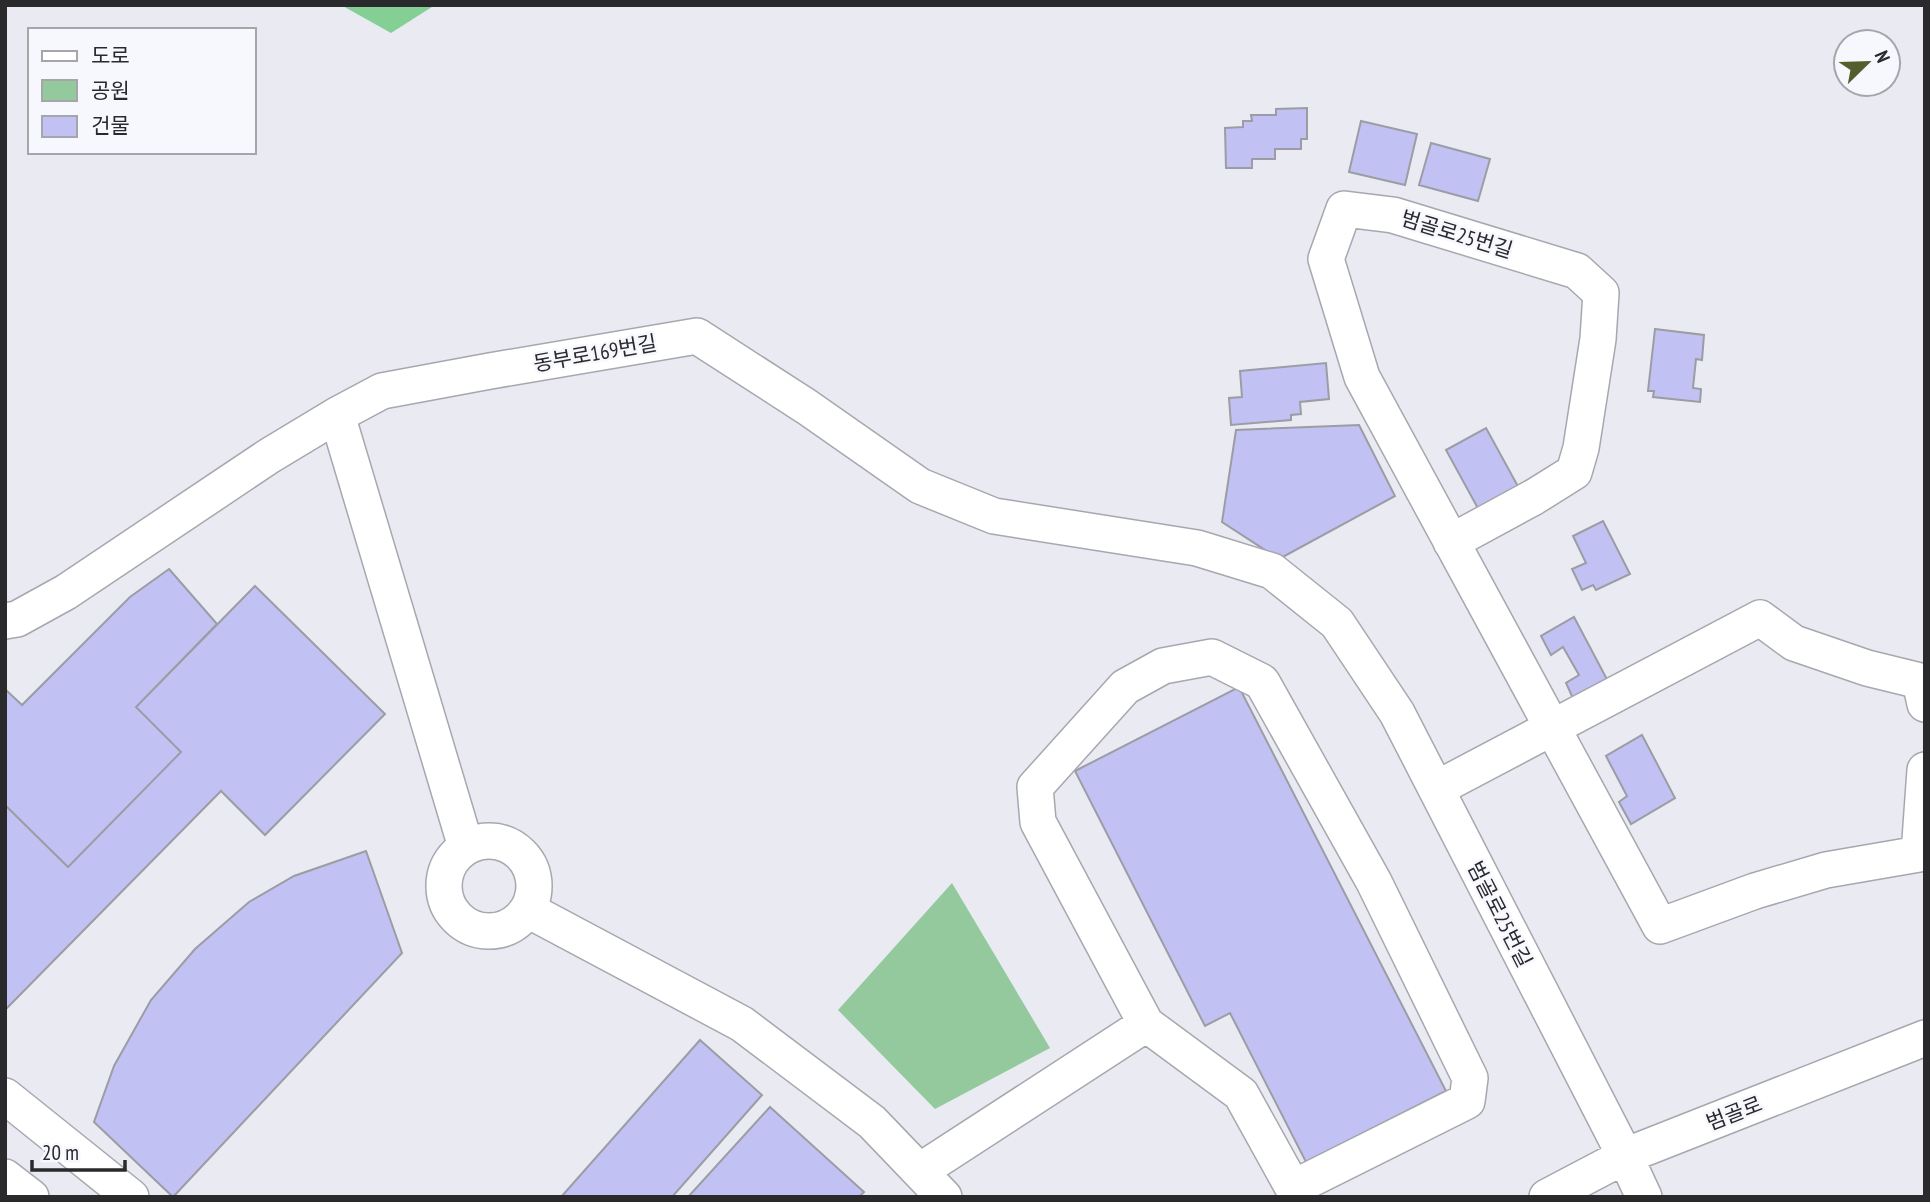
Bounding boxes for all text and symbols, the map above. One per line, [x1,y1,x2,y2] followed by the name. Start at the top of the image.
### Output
[28,28,256,154] legend
[1832,28,1902,98] north arrow
[91,42,130,69] text: 도로
[1870,47,1896,66] text: N
[91,77,130,104] text: 공원
[91,112,130,139] text: 건물
[1398,204,1516,264] street label: 범골로25번길
[531,329,659,377] street label: 동부로169번길
[1462,856,1538,972] street label: 범골로25번길
[1702,1090,1766,1136] street label: 범골로
[32,1128,124,1172] scale bar
[42,1139,79,1166] text: 20 m

